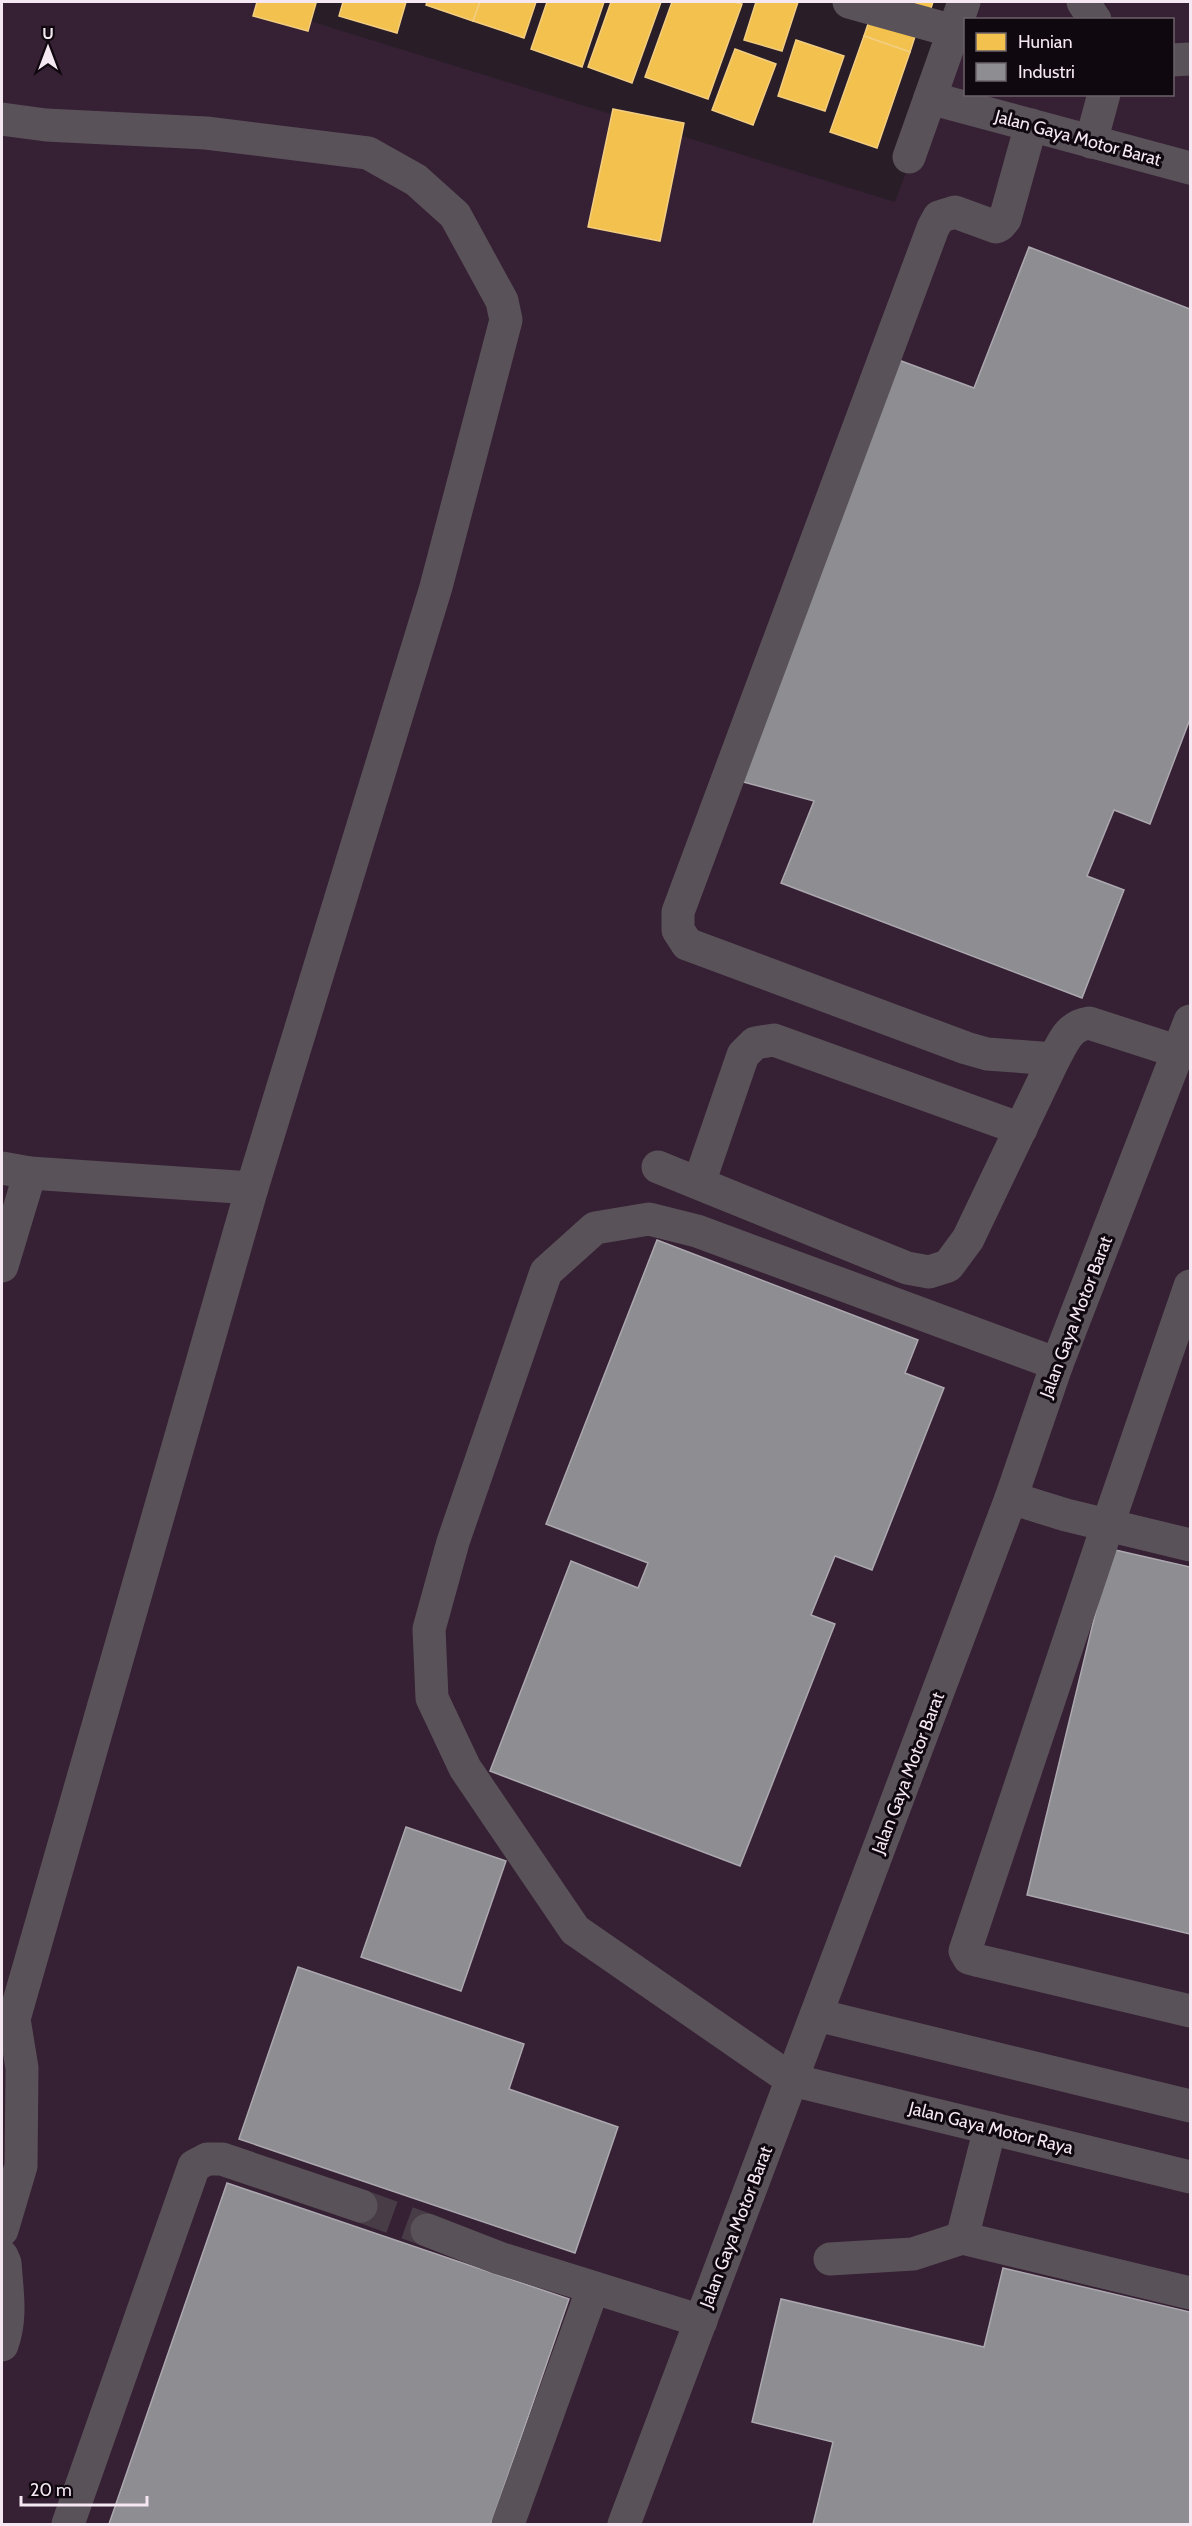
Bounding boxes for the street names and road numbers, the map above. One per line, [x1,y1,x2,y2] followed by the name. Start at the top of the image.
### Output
[991,105,1164,171] street label: Jalan Gaya Motor Barat
[1035,1233,1117,1402] street label: Jalan Gaya Motor Barat
[867,1689,949,1858] street label: Jalan Gaya Motor Barat
[906,2097,1076,2159] street label: Jalan Gaya Motor Raya
[695,2143,777,2312] street label: Jalan Gaya Motor Barat

